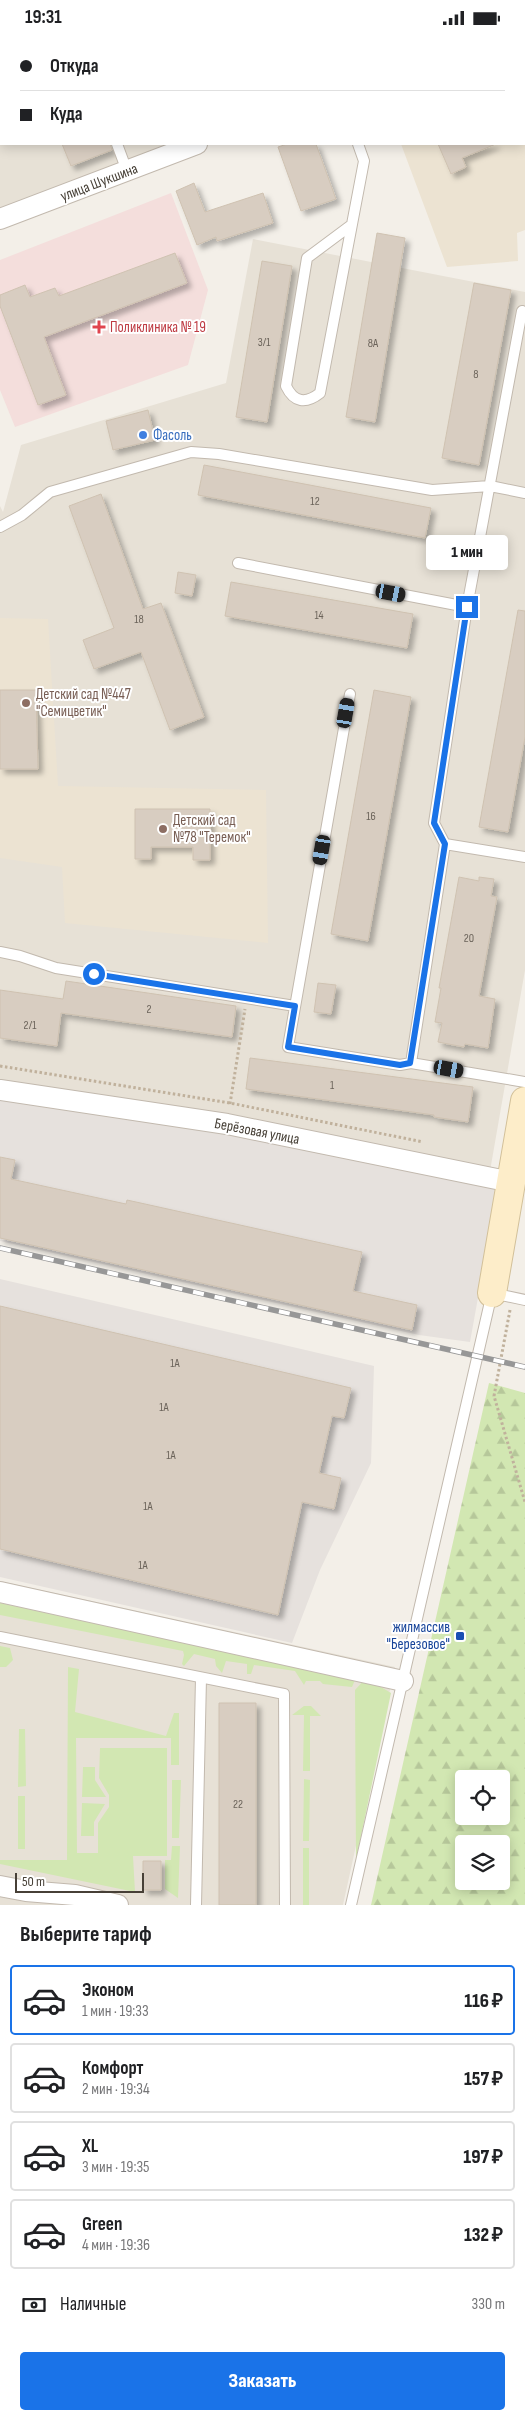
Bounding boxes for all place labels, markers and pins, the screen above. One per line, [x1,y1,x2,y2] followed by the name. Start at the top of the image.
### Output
[110,318,206,337] place label: Поликлиника № 19
[92,320,106,334] marker: Поликлиника № 19
[153,426,192,445] place label: Фасоль
[137,429,149,441] marker: Фасоль
[36,685,131,721] place label: Детский сад №447 "Семицветик"
[20,697,32,709] marker: Детский сад №447 "Семицветик"
[173,811,251,847] place label: Детский сад №78 "Теремок"
[157,823,169,835] marker: Детский сад №78 "Теремок"
[387,1618,450,1654] place label: жилмассив "Березовое"
[454,1630,466,1642] marker: жилмассив "Березовое"

